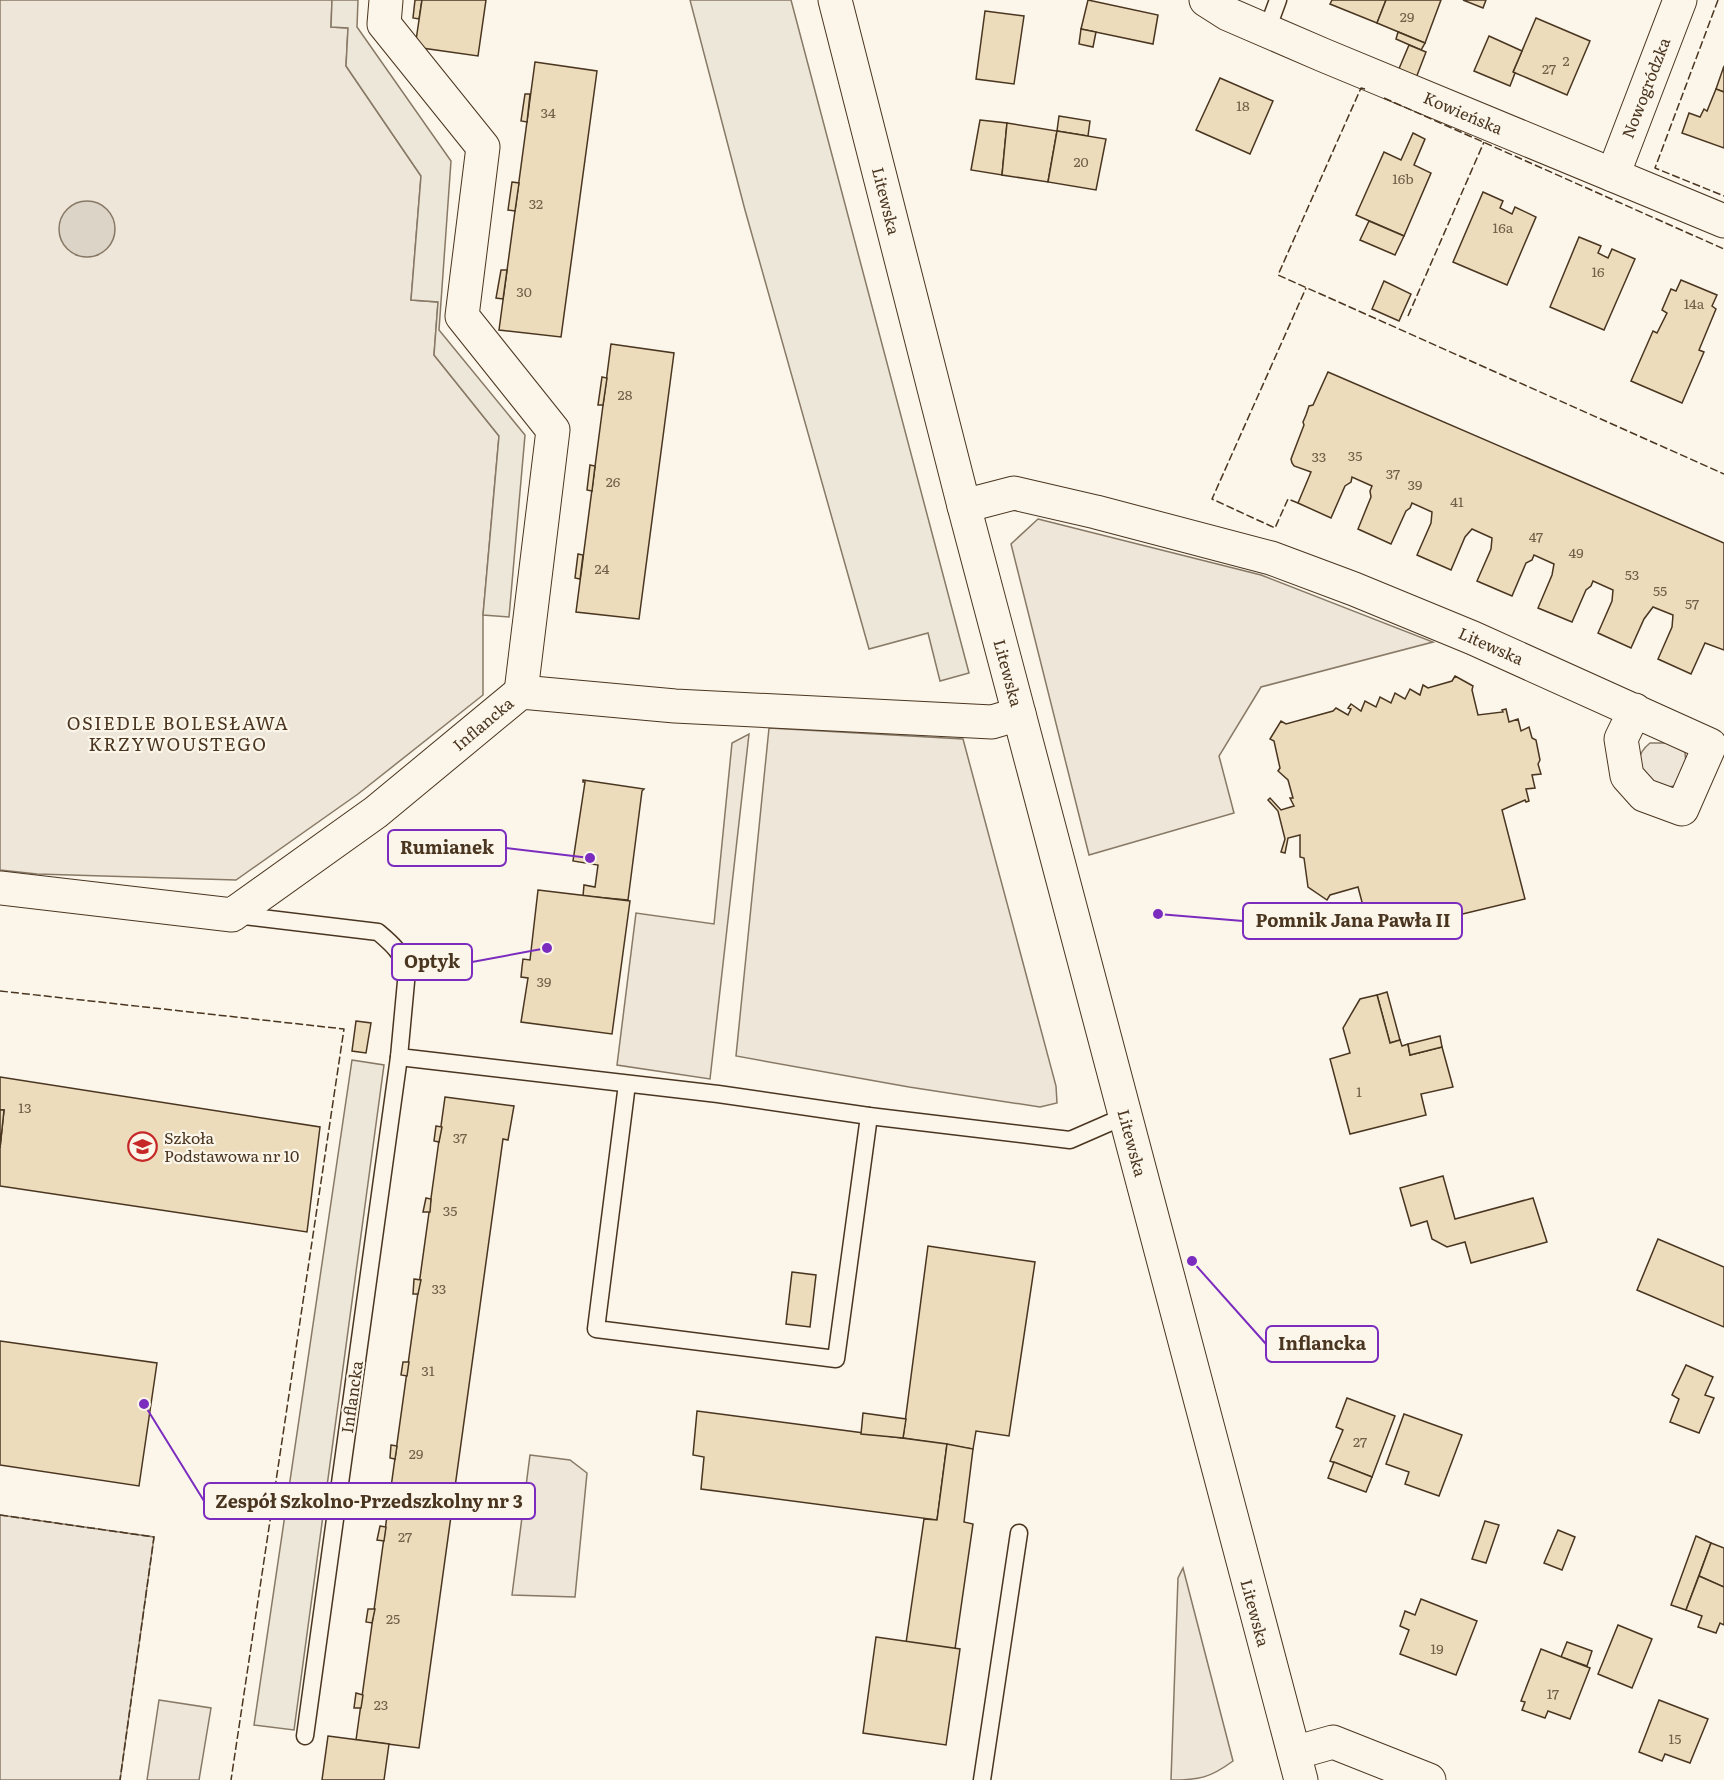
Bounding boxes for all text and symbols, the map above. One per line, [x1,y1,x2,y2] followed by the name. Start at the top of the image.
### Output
[1400,6,1414,26] house number: 29
[1615,33,1675,142] street label: Nowogródzka
[1562,50,1570,70] house number: 2
[1542,58,1556,78] house number: 27
[1420,85,1507,140] street label: Kowieńska
[1236,95,1250,115] house number: 18
[540,102,556,122] house number: 34
[1073,151,1089,171] house number: 20
[867,164,907,237] street label: Litewska
[1392,168,1414,188] house number: 16b
[529,193,543,213] house number: 32
[1493,217,1514,237] house number: 16a
[1591,261,1605,281] house number: 16
[516,281,532,301] house number: 30
[1684,293,1705,313] house number: 14a
[618,384,633,404] house number: 28
[1348,445,1362,465] house number: 35
[1312,446,1326,466] house number: 33
[1386,463,1400,483] house number: 37
[606,471,621,491] house number: 26
[1408,474,1422,494] house number: 39
[1450,491,1464,511] house number: 41
[1529,526,1543,546] house number: 47
[1568,542,1584,562] house number: 49
[595,558,610,578] house number: 24
[1625,564,1639,584] house number: 53
[1653,580,1667,600] house number: 55
[1685,593,1699,613] house number: 57
[1455,620,1528,670] street label: Litewska
[988,636,1030,709] street label: Litewska
[447,690,518,756] street label: Inflancka
[67,709,289,757] district label: OSIEDLE BOLESŁAWA KRZYWOUSTEGO
[388,830,506,866] callout: Rumianek
[400,833,495,860] text: Rumianek
[1243,903,1462,939] callout: Pomnik Jana Pawła II
[1256,906,1450,933] text: Pomnik Jana Pawła II
[392,944,472,980] callout: Optyk
[404,947,461,974] text: Optyk
[537,971,551,991] house number: 39
[1356,1081,1362,1101] house number: 1
[18,1097,32,1117] house number: 13
[1112,1106,1154,1179] street label: Litewska
[164,1125,299,1167] place label: Szkoła Podstawowa nr 10
[453,1127,467,1147] house number: 37
[127,1131,159,1163] school or university icon: Szkoła Podstawowa nr 10
[443,1200,457,1220] house number: 35
[432,1278,446,1298] house number: 33
[1266,1326,1378,1362] callout: Inflancka
[1278,1329,1367,1356] text: Inflancka
[334,1359,368,1435] street label: Inflancka
[421,1360,435,1380] house number: 31
[1353,1431,1367,1451] house number: 27
[409,1443,423,1463] house number: 29
[204,1483,535,1519] callout: Zespół Szkolno-Przedszkolny nr 3
[215,1487,523,1514] text: Zespół Szkolno-Przedszkolny nr 3
[398,1526,412,1546] house number: 27
[1235,1576,1277,1649] street label: Litewska
[386,1608,400,1628] house number: 25
[1430,1638,1444,1658] house number: 19
[1547,1683,1559,1703] house number: 17
[374,1694,388,1714] house number: 23
[1669,1728,1681,1748] house number: 15

